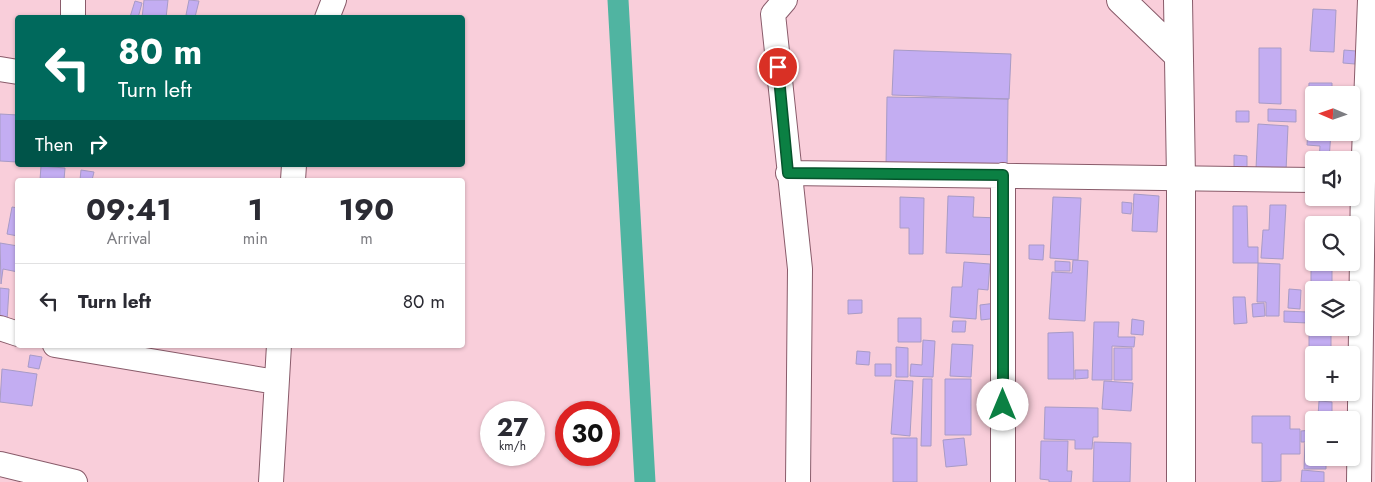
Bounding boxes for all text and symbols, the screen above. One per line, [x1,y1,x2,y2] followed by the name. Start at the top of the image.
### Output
[118,27,202,77] text: 80 m
[35,35,100,100] icon: left
[757,46,799,88] pin
[764,53,792,81] icon: arrive
[118,73,192,105] text: Turn left
[1305,86,1360,141] north arrow
[1305,86,1360,466] map controls
[84,130,112,158] icon: right
[35,131,74,158] text: Then
[1305,151,1360,206] button: sound
[86,188,172,231] text: 09:41
[248,188,263,231] text: 1
[339,188,394,231] text: 190
[1305,216,1360,271] button: search
[107,227,151,250] text: Arrival
[243,227,268,250] text: min
[360,227,373,250] text: m
[1305,281,1360,336] button: layers
[35,287,63,315] icon: left
[78,288,151,315] text: Turn left
[403,288,445,315] text: 80 m
[1305,346,1360,401] button: +
[976,378,1028,430] position arrow
[555,401,620,466] speed limit sign: 30
[497,409,528,445] text: 27
[1305,411,1360,466] button: −
[499,437,526,455] text: km/h

